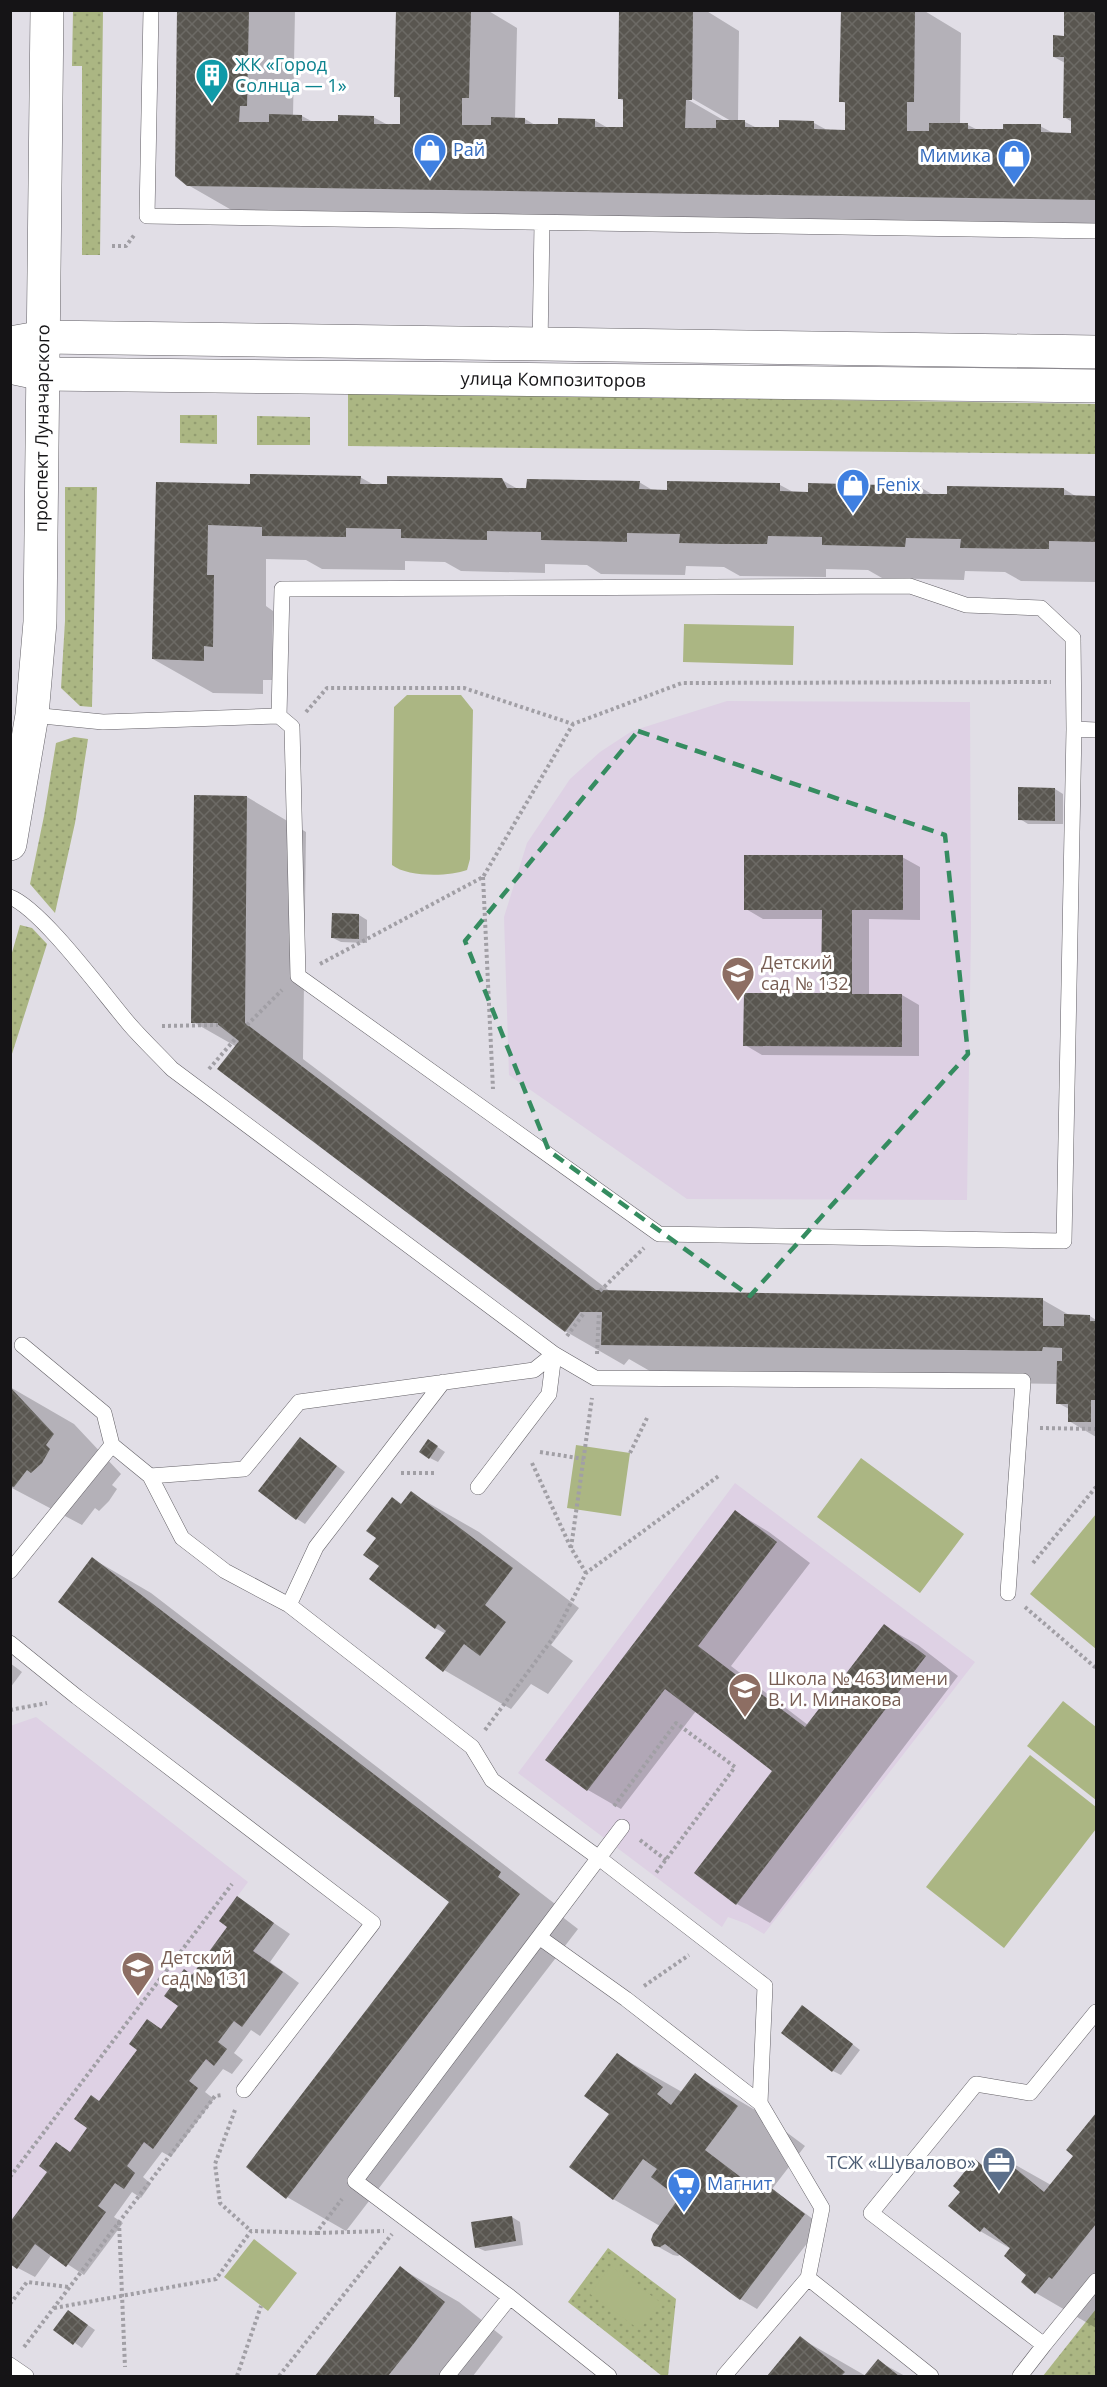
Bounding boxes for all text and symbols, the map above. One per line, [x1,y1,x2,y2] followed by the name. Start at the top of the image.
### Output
[235,52,347,97] place label: ЖК «Город Солнца — 1»
[194,57,230,104] building icon: ЖК «Город Солнца — 1»
[412,132,448,179] shop icon: Рай
[453,137,485,161] place label: Рай
[996,138,1032,185] shop icon: Мимика
[919,143,991,167] place label: Мимика
[28,324,54,532] street label: проспект Луначарского
[460,366,646,392] street label: улица Композиторов
[835,467,871,514] shop icon: Fenix
[876,472,921,496] place label: Fenix
[761,950,849,995] place label: Детский сад № 132
[720,955,756,1002] school or university icon: Детский сад № 132
[768,1666,948,1711] place label: Школа № 463 имени В. И. Минакова
[727,1671,763,1718] school or university icon: Школа № 463 имени В. И. Минакова
[161,1945,249,1990] place label: Детский сад № 131
[120,1950,156,1997] school or university icon: Детский сад № 131
[981,2145,1017,2192] office icon: ТСЖ «Шувалово»
[827,2150,976,2174] place label: ТСЖ «Шувалово»
[666,2166,702,2213] supermarket icon: Магнит
[707,2171,773,2195] place label: Магнит

